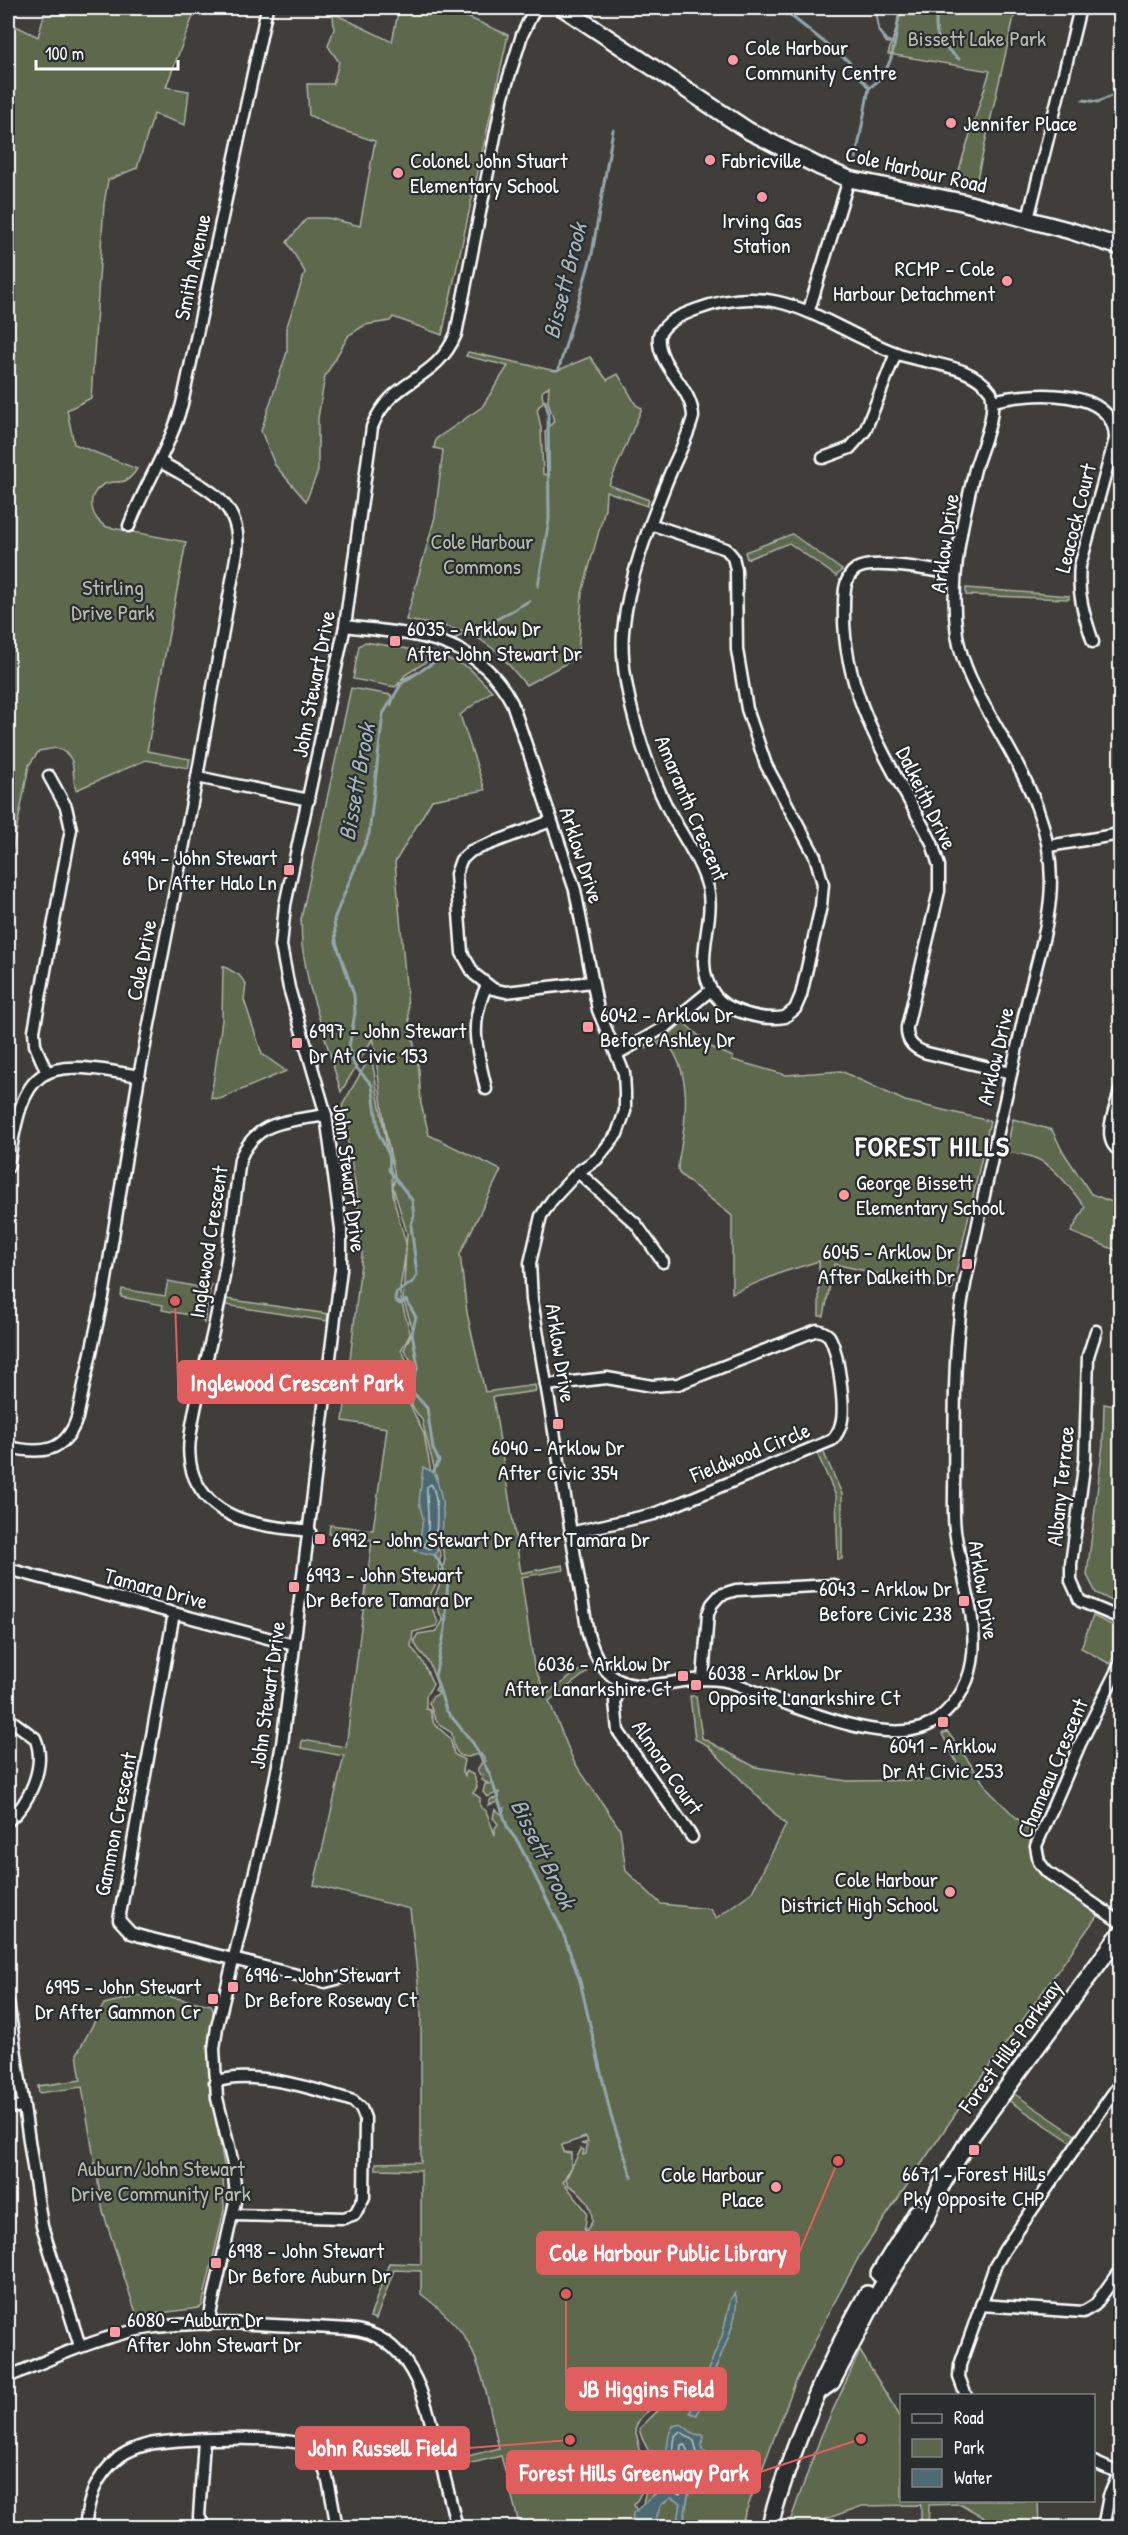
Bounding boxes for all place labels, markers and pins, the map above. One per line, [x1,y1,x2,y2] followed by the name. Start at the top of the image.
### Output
[745,32,897,87] place label: Cole Harbour Community Centre
[726,53,740,67] marker: Cole Harbour Community Centre
[963,108,1077,138] place label: Jennifer Place
[944,116,958,130] marker: Jennifer Place
[410,145,568,200] place label: Colonel John Stuart Elementary School
[721,145,802,175] place label: Fabricville
[703,153,717,167] marker: Fabricville
[391,166,405,180] marker: Colonel John Stuart Elementary School
[755,190,769,204] marker: Irving Gas Station
[722,205,802,260] place label: Irving Gas Station
[833,253,995,308] place label: RCMP - Cole Harbour Detachment
[1000,274,1014,288] marker: RCMP - Cole Harbour Detachment
[407,613,583,668] place label: 6035 - Arklow Dr After John Stewart Dr
[388,634,402,648] marker: 6035 - Arklow Dr After John Stewart Dr
[122,842,277,897] place label: 6994 - John Stewart Dr After Halo Ln
[282,863,296,877] marker: 6994 - John Stewart Dr After Halo Ln
[600,999,736,1054] place label: 6042 - Arklow Dr Before Ashley Dr
[309,1015,467,1070] place label: 6997 - John Stewart Dr At Civic 153
[581,1020,595,1034] marker: 6042 - Arklow Dr Before Ashley Dr
[290,1036,304,1050] marker: 6997 - John Stewart Dr At Civic 153
[856,1167,1005,1222] place label: George Bissett Elementary School
[837,1188,851,1202] marker: George Bissett Elementary School
[818,1236,956,1291] place label: 6045 - Arklow Dr After Dalkeith Dr
[960,1257,974,1271] marker: 6045 - Arklow Dr After Dalkeith Dr
[178,1361,415,1403] callout: Inglewood Crescent Park
[551,1417,565,1431] marker: 6040 - Arklow Dr After Civic 354
[492,1432,625,1487] place label: 6040 - Arklow Dr After Civic 354
[332,1524,650,1554] place label: 6992 - John Stewart Dr After Tamara Dr
[313,1532,327,1546] marker: 6992 - John Stewart Dr After Tamara Dr
[306,1559,473,1614] place label: 6993 - John Stewart Dr Before Tamara Dr
[819,1573,953,1628] place label: 6043 - Arklow Dr Before Civic 238
[287,1580,301,1594] marker: 6993 - John Stewart Dr Before Tamara Dr
[957,1594,971,1608] marker: 6043 - Arklow Dr Before Civic 238
[505,1648,672,1703] place label: 6036 - Arklow Dr After Lanarkshire Ct
[708,1657,901,1712] place label: 6038 - Arklow Dr Opposite Lanarkshire Ct
[676,1669,690,1683] marker: 6036 - Arklow Dr After Lanarkshire Ct
[689,1678,703,1692] marker: 6038 - Arklow Dr Opposite Lanarkshire Ct
[936,1715,950,1729] marker: 6041 - Arklow Dr At Civic 253
[882,1730,1004,1785] place label: 6041 - Arklow Dr At Civic 253
[781,1864,939,1919] place label: Cole Harbour District High School
[943,1885,957,1899] marker: Cole Harbour District High School
[245,1959,417,2014] place label: 6996 - John Stewart Dr Before Roseway Ct
[35,1971,202,2026] place label: 6995 - John Stewart Dr After Gammon Cr
[226,1980,240,1994] marker: 6996 - John Stewart Dr Before Roseway Ct
[206,1992,220,2006] marker: 6995 - John Stewart Dr After Gammon Cr
[967,2143,981,2157] marker: 6671 - Forest Hills Pky Opposite CHP
[902,2158,1046,2213] place label: 6671 - Forest Hills Pky Opposite CHP
[661,2159,765,2214] place label: Cole Harbour Place
[769,2180,783,2194] marker: Cole Harbour Place
[537,2232,799,2274] callout: Cole Harbour Public Library
[228,2235,391,2290] place label: 6998 - John Stewart Dr Before Auburn Dr
[209,2256,223,2270] marker: 6998 - John Stewart Dr Before Auburn Dr
[127,2304,303,2359] place label: 6080 - Auburn Dr After John Stewart Dr
[108,2325,122,2339] marker: 6080 - Auburn Dr After John Stewart Dr
[566,2368,726,2410] callout: JB Higgins Field
[296,2427,469,2469] callout: John Russell Field
[507,2451,760,2493] callout: Forest Hills Greenway Park

